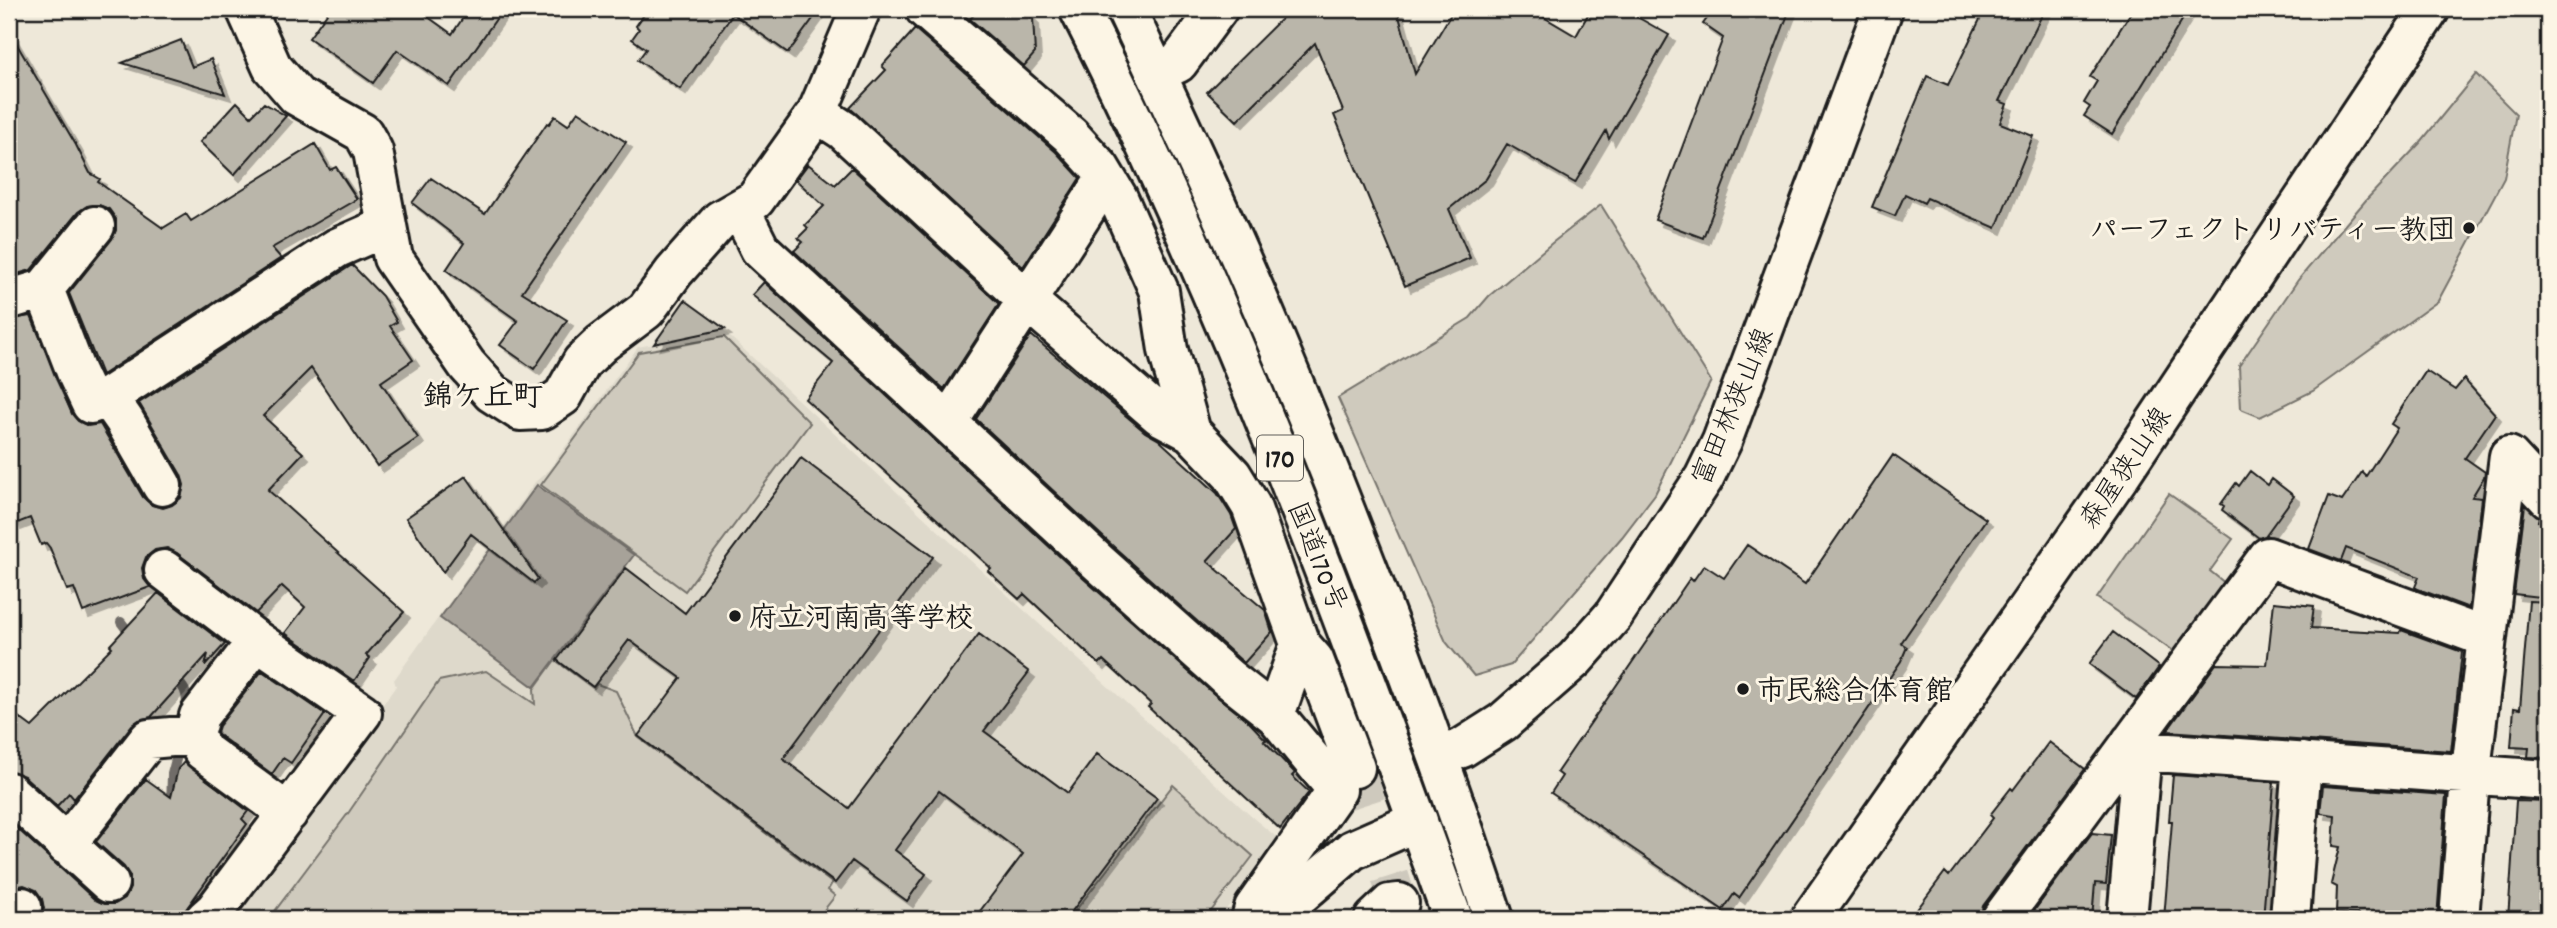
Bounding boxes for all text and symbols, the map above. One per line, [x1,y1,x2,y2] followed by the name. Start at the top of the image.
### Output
[2090,213,2455,253] place label: パーフェクト リバティー教団
[2461,220,2477,236] marker: パーフェクト リバティー教団
[1684,323,1787,493] street label: 富田林狭山線
[423,378,543,421] district label: 錦ケ丘町
[2072,401,2184,539] street label: 森屋狭山線
[1257,436,1303,480] road number: 170
[1274,497,1355,619] street label: 国道170号
[749,601,973,641] place label: 府立河南高等学校
[727,608,743,624] marker: 府立河南高等学校
[1757,674,1953,714] place label: 市民総合体育館
[1735,681,1751,697] marker: 市民総合体育館

